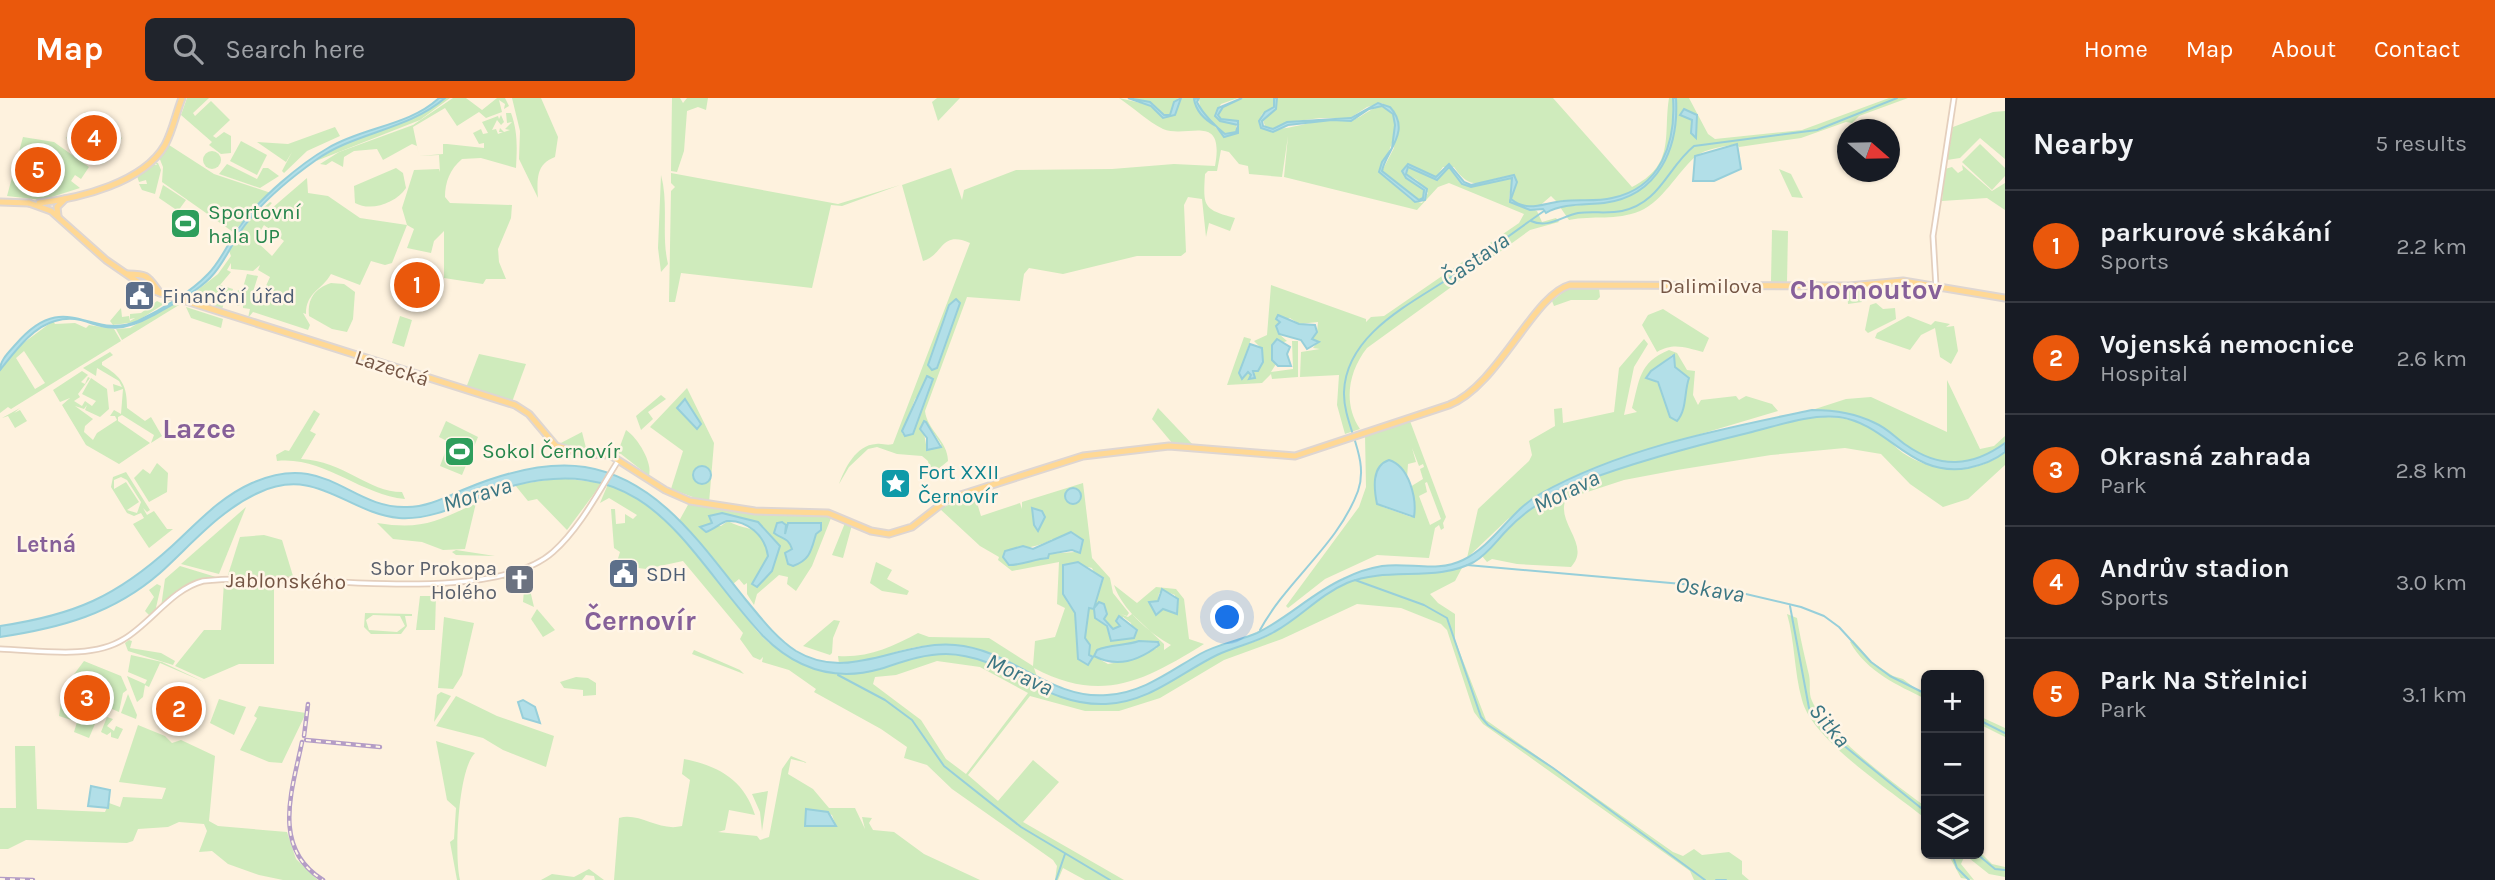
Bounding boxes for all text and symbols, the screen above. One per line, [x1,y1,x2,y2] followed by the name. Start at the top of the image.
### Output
[145,18,635,81] search box
[35,30,103,68] text: Map
[169,30,207,68] icon: search
[225,34,365,65] text: Search here
[2084,35,2148,63] text: Home
[2186,35,2233,63] text: Map
[2271,35,2336,63] text: About
[2374,35,2460,63] text: Contact
[71,112,117,164] pin: 4
[1837,119,1900,182] north arrow
[2033,126,2133,162] text: Nearby
[2375,130,2467,157] text: 5 results
[15,144,61,196] pin: 5
[208,200,302,248] place label: Sportovní hala UP
[168,207,202,241] sports icon: Sportovní hala UP
[2100,217,2331,248] text: parkurové skákání
[1436,226,1514,292] water label: Častava
[2052,233,2060,260] text: 1
[2396,233,2467,260] text: 2.2 km
[2100,248,2169,275] text: Sports
[394,259,440,311] pin: 1
[1790,273,1943,306] district label: Chomoutov
[1660,274,1762,298] street label: Dalimilova
[122,279,156,313] public building icon: Finanční úřad
[162,284,295,308] place label: Finanční úřad
[2100,329,2354,360] text: Vojenská nemocnice
[352,345,432,391] street label: Lazecká
[2049,345,2063,372] text: 2
[2396,345,2467,372] text: 2.6 km
[2100,360,2188,387] text: Hospital
[162,412,236,445] district label: Lazce
[442,434,476,468] sports icon: Sokol Černovír
[482,439,621,463] place label: Sokol Černovír
[2100,441,2311,472] text: Okrasná zahrada
[2049,457,2063,484] text: 3
[2395,457,2467,484] text: 2.8 km
[918,460,999,508] place label: Fort XXII Černovír
[1529,464,1604,519] water label: Morava
[878,467,912,501] place icon: Fort XXII Černovír
[440,471,515,518] water label: Morava
[2100,472,2147,499] text: Park
[16,531,76,558] district label: Letná
[2100,553,2290,584] text: Andrův stadion
[370,556,497,604] place label: Sbor Prokopa Holého
[606,557,640,591] public building icon: SDH
[646,562,687,586] place label: SDH
[503,563,537,597] church icon: Sbor Prokopa Holého
[226,568,346,594] street label: Jablonského
[2049,569,2063,596] text: 4
[2396,569,2467,596] text: 3.0 km
[1673,571,1746,608] water label: Oskava
[2100,584,2169,611] text: Sports
[1210,600,1244,634] your location
[584,603,696,637] district label: Černovír
[982,647,1057,702] water label: Morava
[2100,665,2309,696] text: Park Na Střelnici
[1921,670,1984,859] map controls
[1921,670,1984,733] button: +
[64,672,110,724] pin: 3
[2049,681,2063,708] text: 5
[2402,681,2467,708] text: 3.1 km
[156,683,202,735] pin: 2
[2100,696,2147,723] text: Park
[1803,698,1856,753] water label: Sitka
[1921,733,1984,796] button: −
[1921,796,1984,859] button: layers

